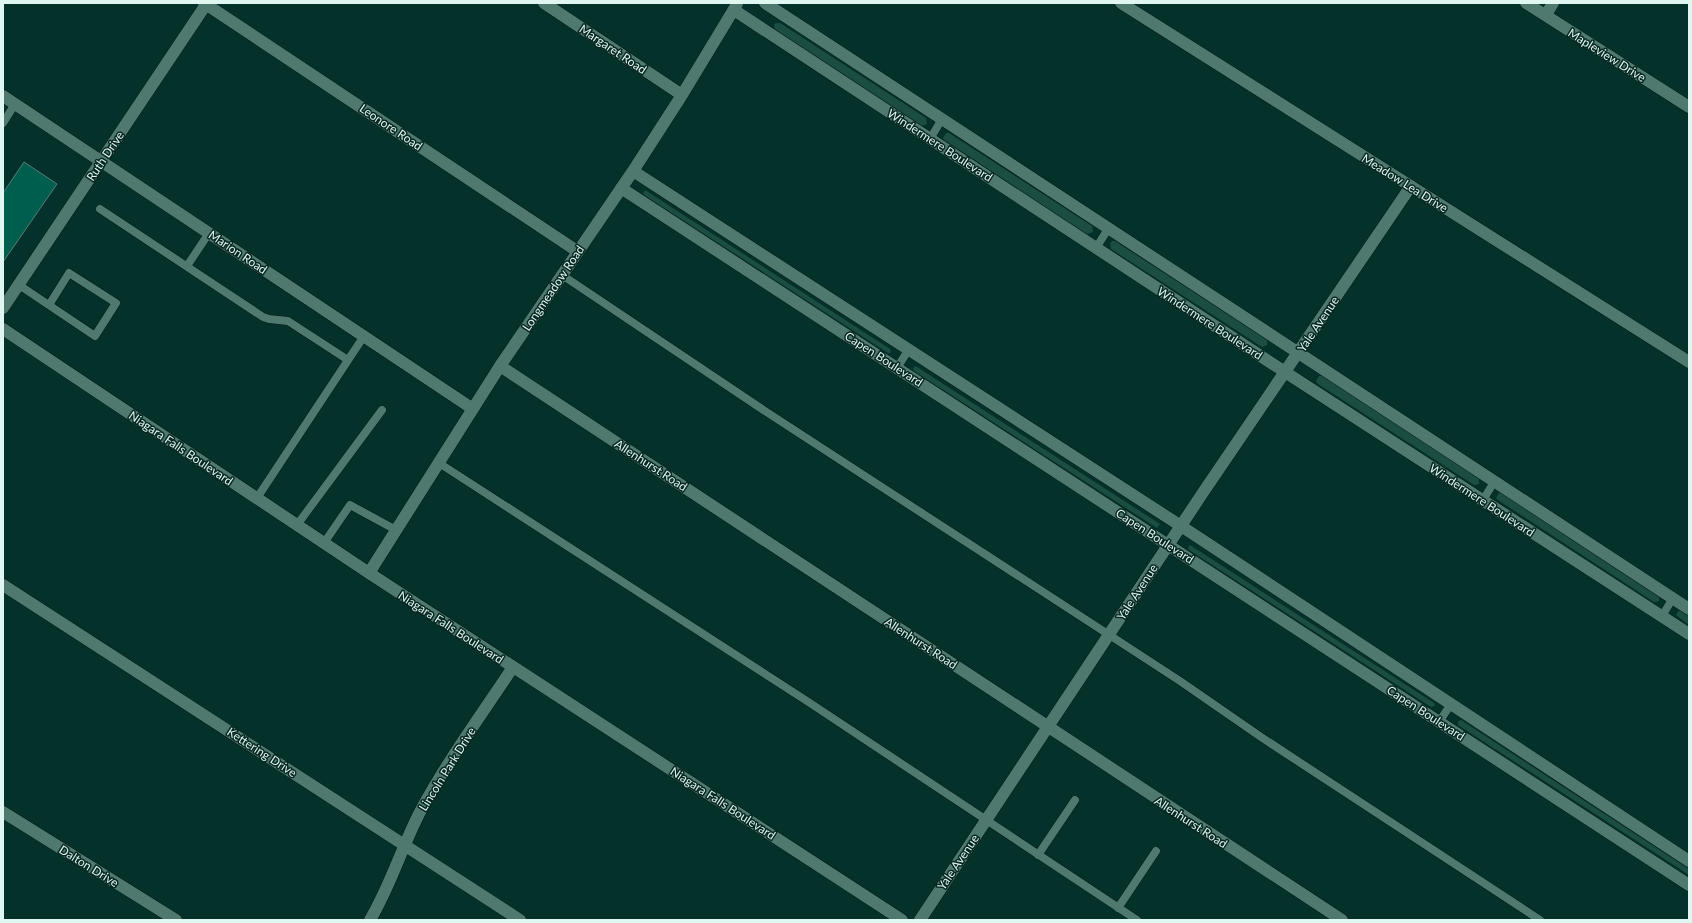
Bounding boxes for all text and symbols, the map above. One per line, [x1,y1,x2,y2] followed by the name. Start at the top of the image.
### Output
[577,21,649,77] street label: Margaret Road
[1565,25,1649,85] street label: Mapleview Drive
[357,101,425,153] street label: Leonore Road
[885,105,995,185] street label: Windermere Boulevard
[83,128,127,184] street label: Ruth Drive
[1359,150,1451,216] street label: Meadow Lea Drive
[206,227,270,277] street label: Marion Road
[519,242,587,334] street label: Longmeadow Road
[1155,283,1265,363] street label: Windermere Boulevard
[1294,293,1342,355] street label: Yale Avenue
[842,328,926,390] street label: Capen Boulevard
[126,408,236,488] street label: Niagara Falls Boulevard
[612,436,690,494] street label: Allenhurst Road
[1427,460,1537,540] street label: Windermere Boulevard
[1113,505,1197,567] street label: Capen Boulevard
[1113,561,1161,623] street label: Yale Avenue
[396,587,506,667] street label: Niagara Falls Boulevard
[882,614,960,672] street label: Allenhurst Road
[1384,682,1468,744] street label: Capen Boulevard
[224,724,300,780] street label: Kettering Drive
[415,724,479,814] street label: Lincoln Park Drive
[668,763,778,843] street label: Niagara Falls Boulevard
[1152,793,1230,851] street label: Allenhurst Road
[934,831,982,893] street label: Yale Avenue
[57,842,121,890] street label: Dalton Drive

